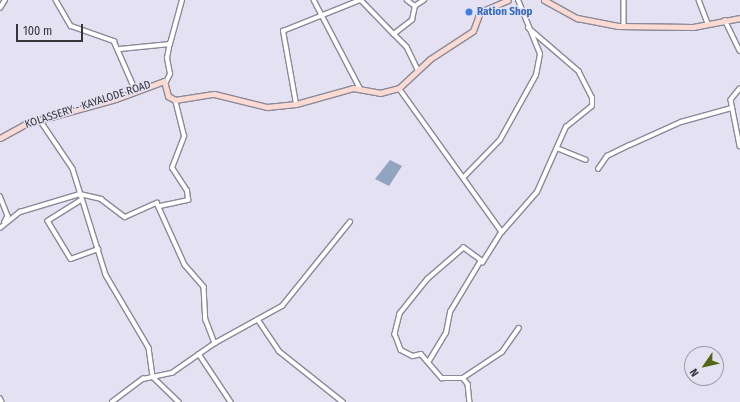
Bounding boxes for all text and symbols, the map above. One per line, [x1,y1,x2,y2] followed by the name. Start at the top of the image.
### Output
[477,5,533,19] place label: Ration Shop
[464,7,474,17] marker: Ration Shop
[18,16,85,42] scale bar
[23,24,52,38] text: 100 m
[23,78,153,132] street label: KOLASSERY - KAYALODE ROAD
[684,346,724,386] north arrow
[687,366,702,379] text: N

